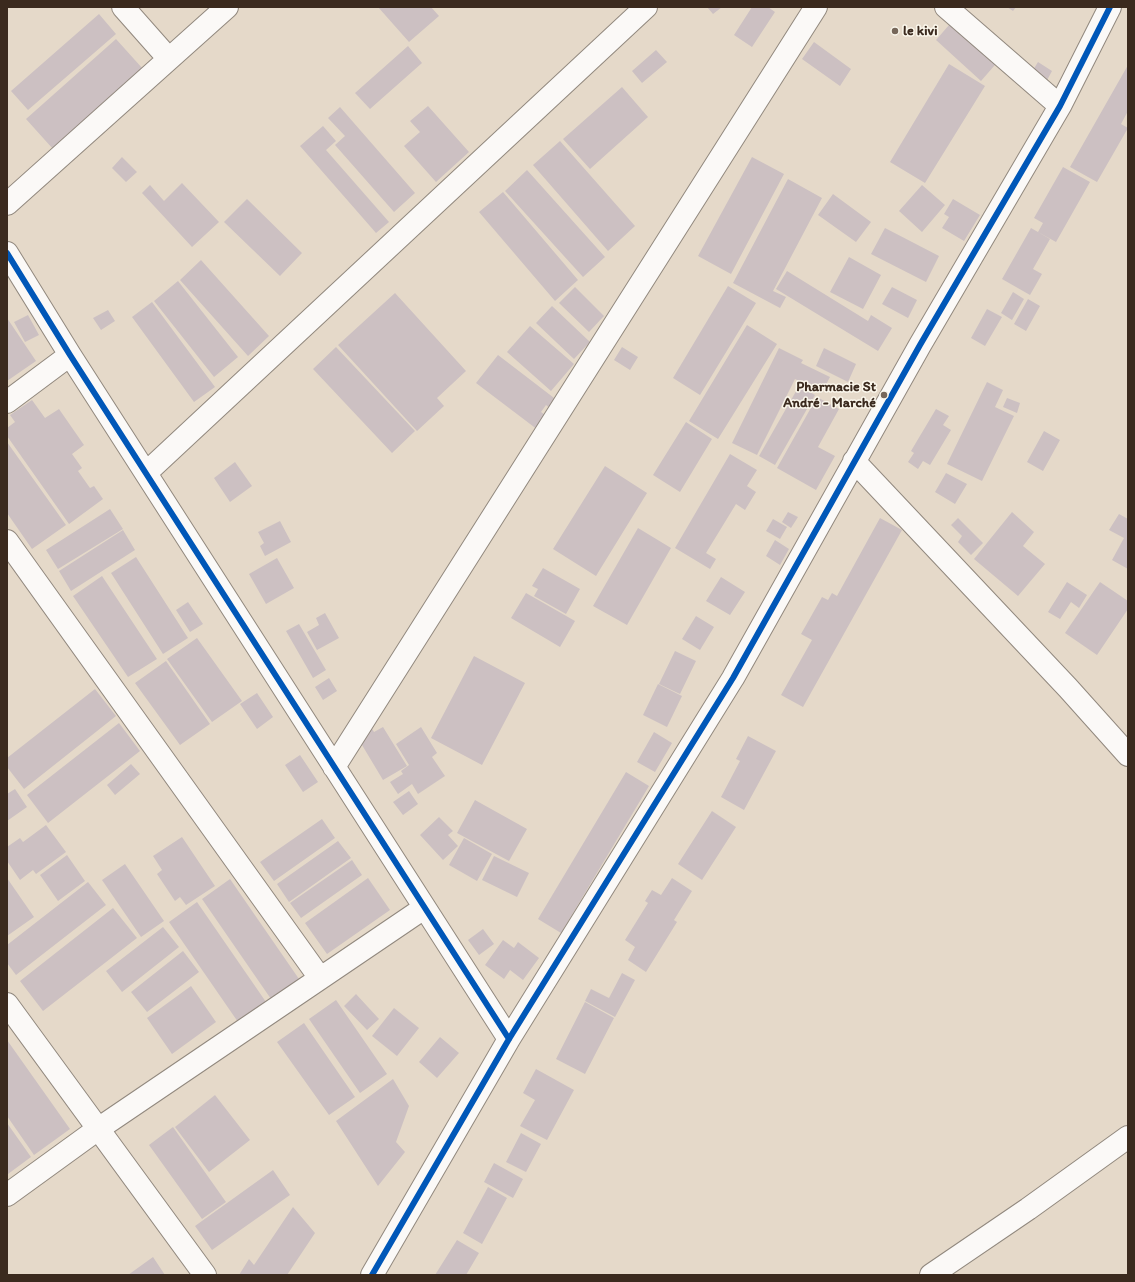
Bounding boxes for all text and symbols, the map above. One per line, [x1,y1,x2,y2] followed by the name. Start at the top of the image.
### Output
[903,23,938,39] place label: le kivi
[890,26,900,36] marker: le kivi
[783,379,876,412] place label: Pharmacie St André - Marché
[879,390,889,400] marker: Pharmacie St André - Marché

